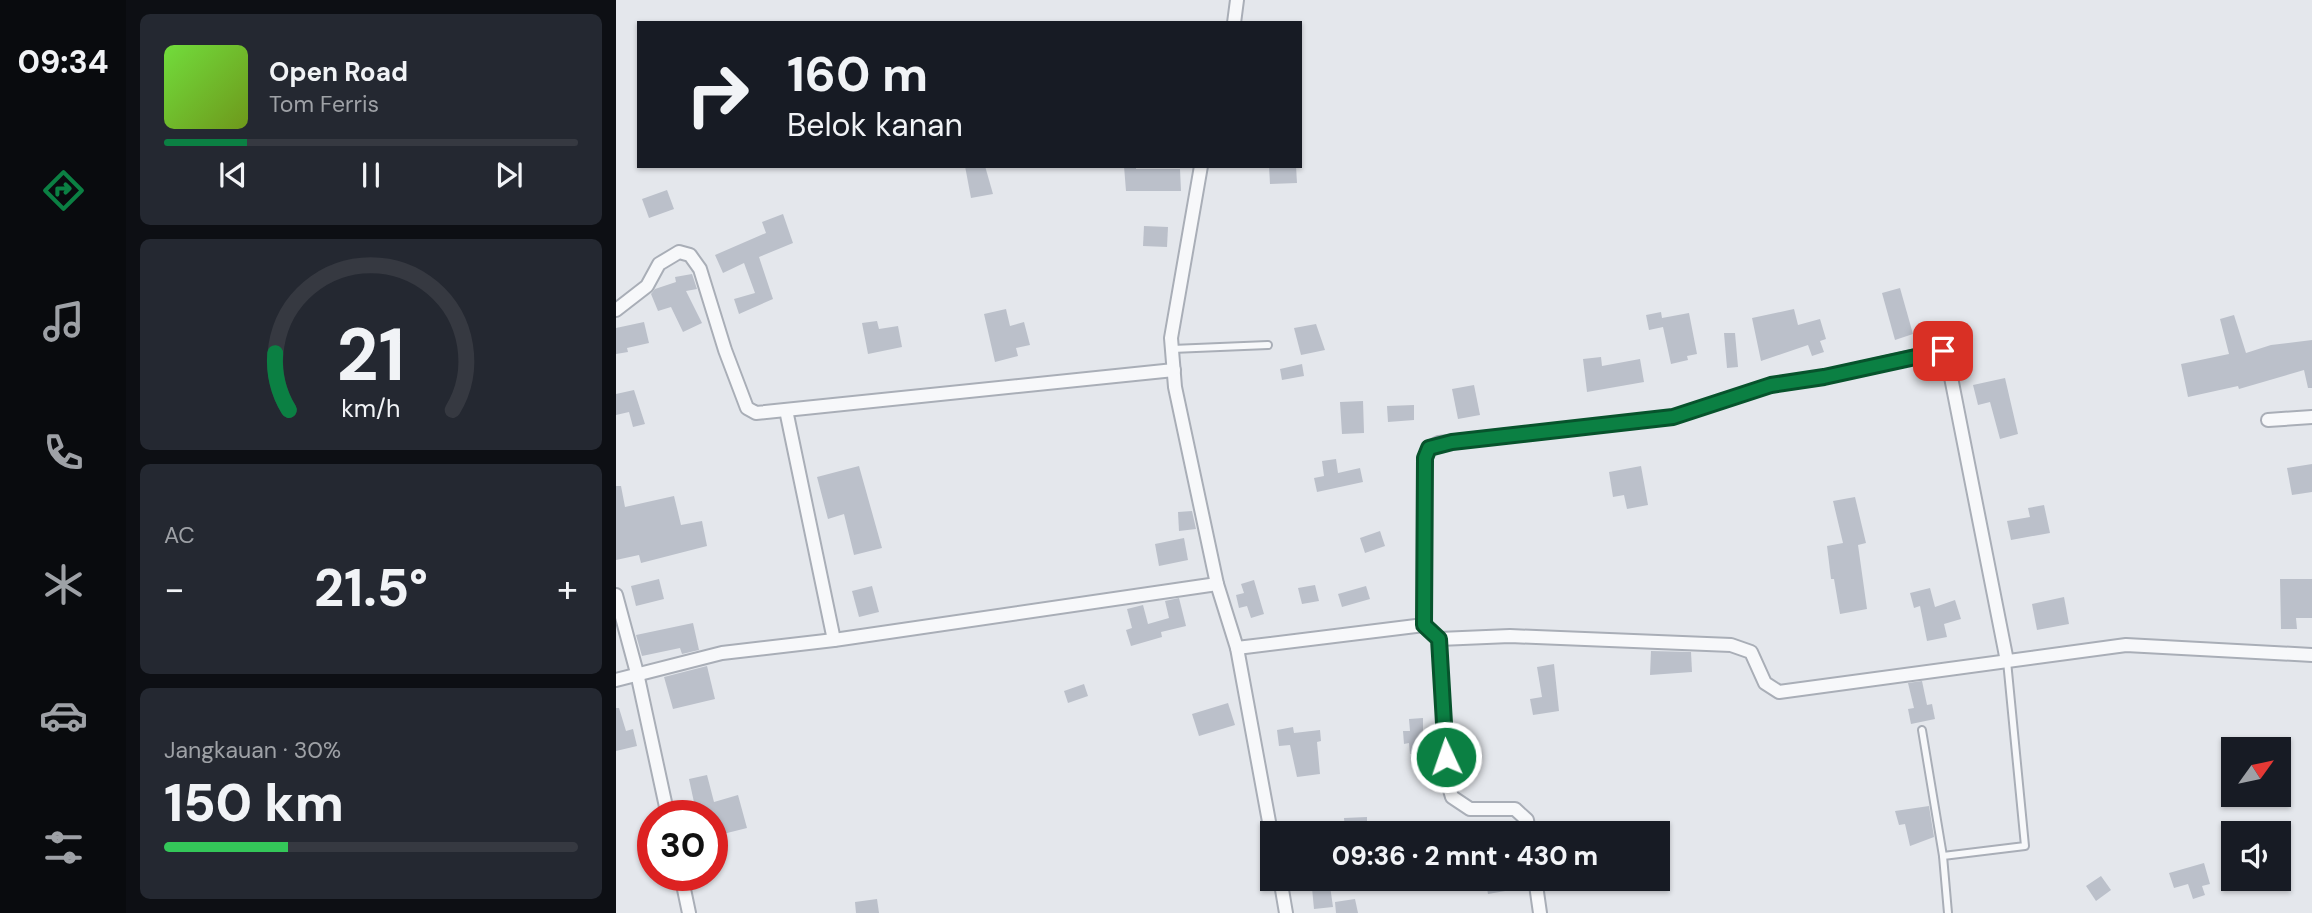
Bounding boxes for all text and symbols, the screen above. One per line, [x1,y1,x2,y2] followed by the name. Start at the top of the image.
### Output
[17,41,109,83] text: 09:34
[787,42,928,106] text: 160 m
[672,49,763,140] icon: right
[269,55,408,89] text: Open Road
[269,89,379,119] text: Tom Ferris
[787,104,963,146] text: Belok kanan
[214,156,252,194] icon: previous
[352,156,390,194] icon: pause
[490,156,528,194] icon: next
[39,166,88,215] icon: directions
[39,297,88,346] icon: music
[337,309,405,404] text: 21
[1913,321,1973,381] pin
[1924,332,1962,370] icon: arrive
[341,392,401,425] text: km/h
[39,428,88,477] icon: phone
[164,520,195,550] text: AC
[314,554,428,622] text: 21.5°
[39,560,88,609] icon: climate
[164,564,185,614] text: −
[557,564,578,614] text: +
[39,691,88,740] icon: car
[1409,720,1483,794] position arrow
[164,735,341,765] text: Jangkauan · 30%
[2221,737,2291,807] north arrow
[2221,737,2291,891] map controls
[164,769,344,837] text: 150 km
[637,800,728,891] speed limit sign: 30
[2221,821,2291,891] button: sound
[39,823,88,872] icon: filters
[1332,839,1598,873] text: 09:36 · 2 mnt · 430 m

